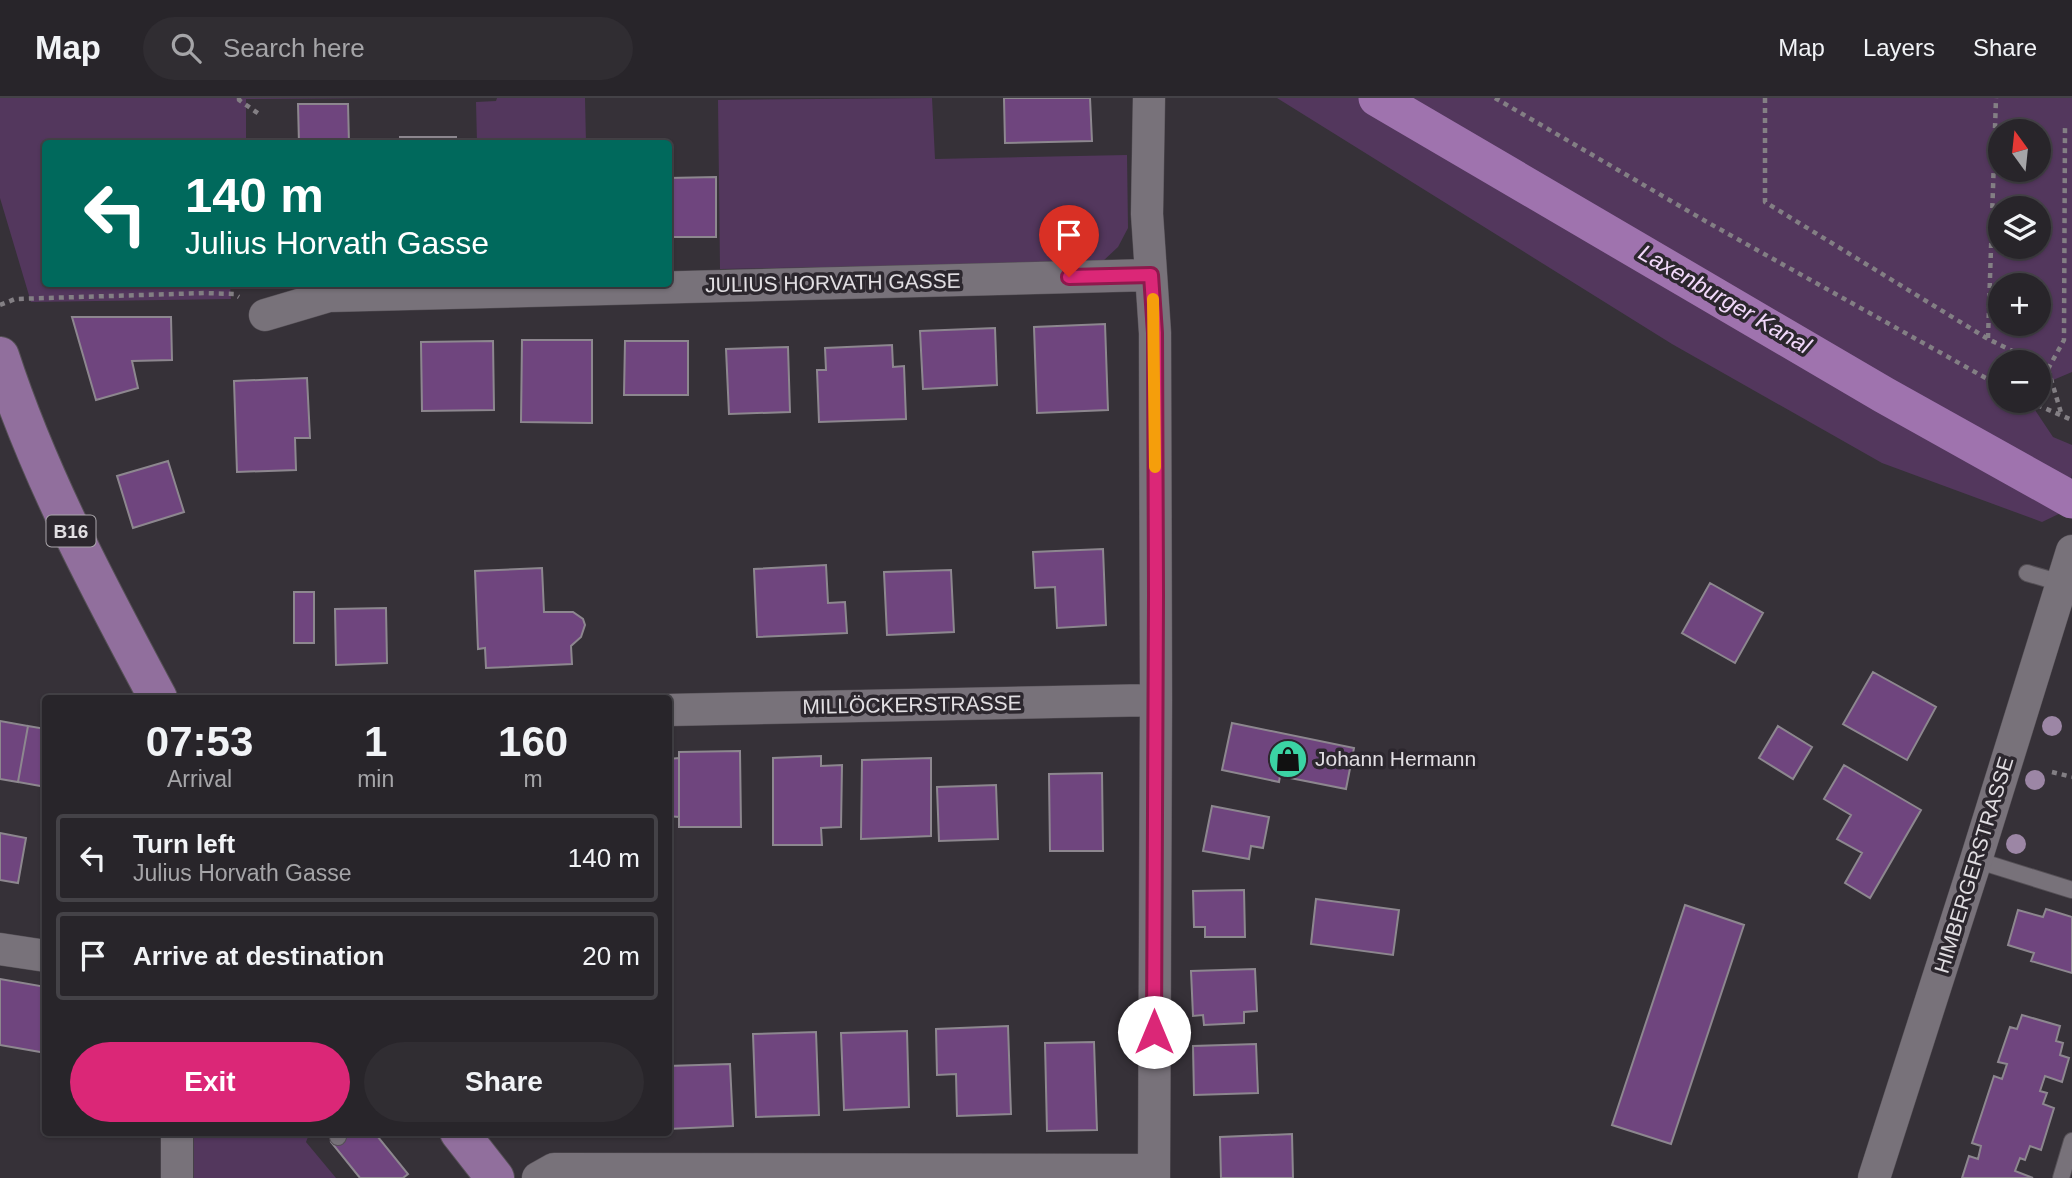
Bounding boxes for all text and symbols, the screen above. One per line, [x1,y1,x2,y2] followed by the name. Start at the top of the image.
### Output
[143,17,633,80] search box
[35,29,101,66] text: Map
[167,29,205,67] icon: search
[223,33,365,63] text: Search here
[1778,34,1825,61] text: Map
[1863,34,1935,61] text: Layers
[1973,34,2037,61] text: Share
[1988,119,2051,182] north arrow
[1988,119,2051,413] map controls
[70,168,161,259] icon: left
[185,168,324,222] text: 140 m
[1988,196,2051,259] button: layers
[1039,205,1099,277] pin
[1050,216,1088,254] icon: arrive
[185,225,489,261] text: Julius Horvath Gasse
[1634,239,1816,359] water label: Laxenburger Kanal
[705,269,961,296] street label: JULIUS HORVATH GASSE
[1988,273,2051,336] button: +
[1988,350,2051,413] button: −
[46,516,96,546] road number: B16
[802,691,1022,718] street label: MILLÖCKERSTRASSE
[146,718,253,765] text: 07:53
[364,718,387,765] text: 1
[498,718,568,765] text: 160
[1267,738,1309,780] shop icon: Johann Hermann
[1315,747,1476,770] place label: Johann Hermann
[1930,754,2017,976] street label: HIMBERGERSTRASSE
[167,766,232,792] text: Arrival
[357,766,394,792] text: min
[524,766,543,792] text: m
[133,829,235,859] text: Turn left
[74,839,112,877] icon: left
[568,843,640,873] text: 140 m
[133,860,352,886] text: Julius Horvath Gasse
[74,937,112,975] icon: arrive
[133,941,384,971] text: Arrive at destination
[582,941,640,971] text: 20 m
[1117,995,1191,1069] position arrow
[70,1042,350,1122] button: Exit
[364,1042,644,1122] button: Share

